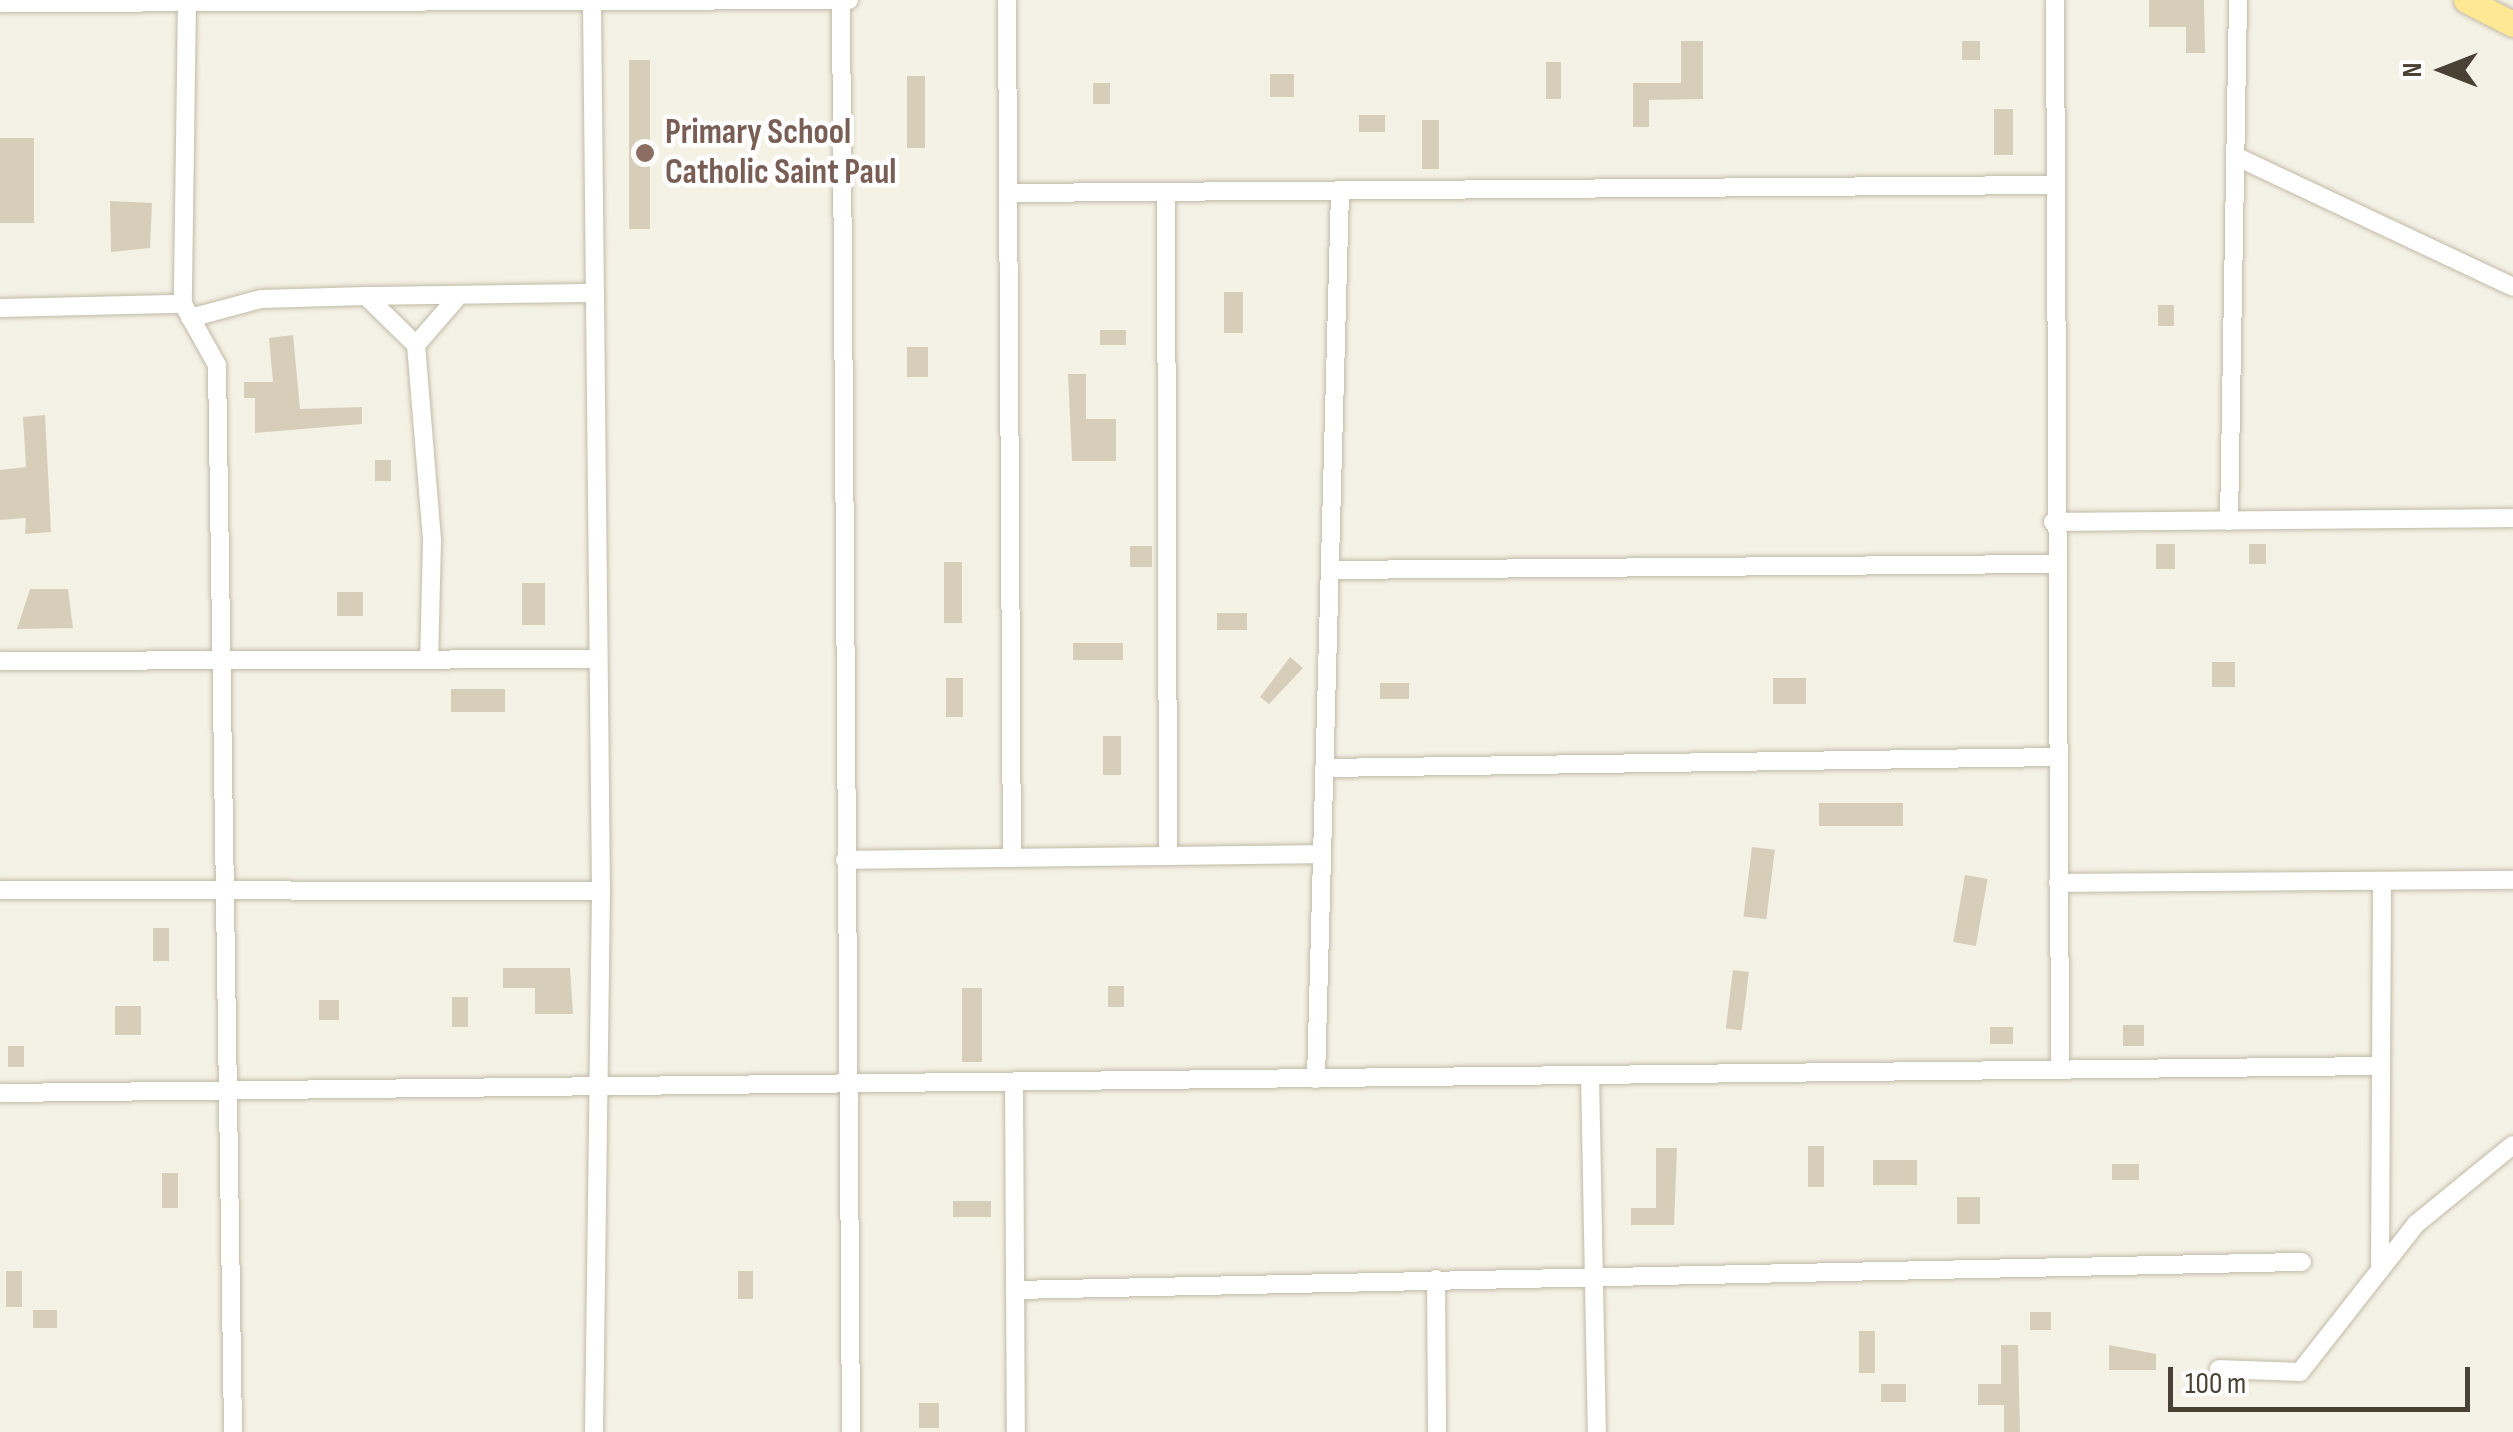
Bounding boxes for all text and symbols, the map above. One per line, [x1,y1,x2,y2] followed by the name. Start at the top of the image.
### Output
[2393,20,2493,120] north arrow
[2396,63,2429,77] text: N
[665,112,896,194] place label: Primary School Catholic Saint Paul
[634,142,656,164] marker: Primary School Catholic Saint Paul
[2173,1347,2476,1409] scale bar
[2185,1366,2246,1402] text: 100 m

